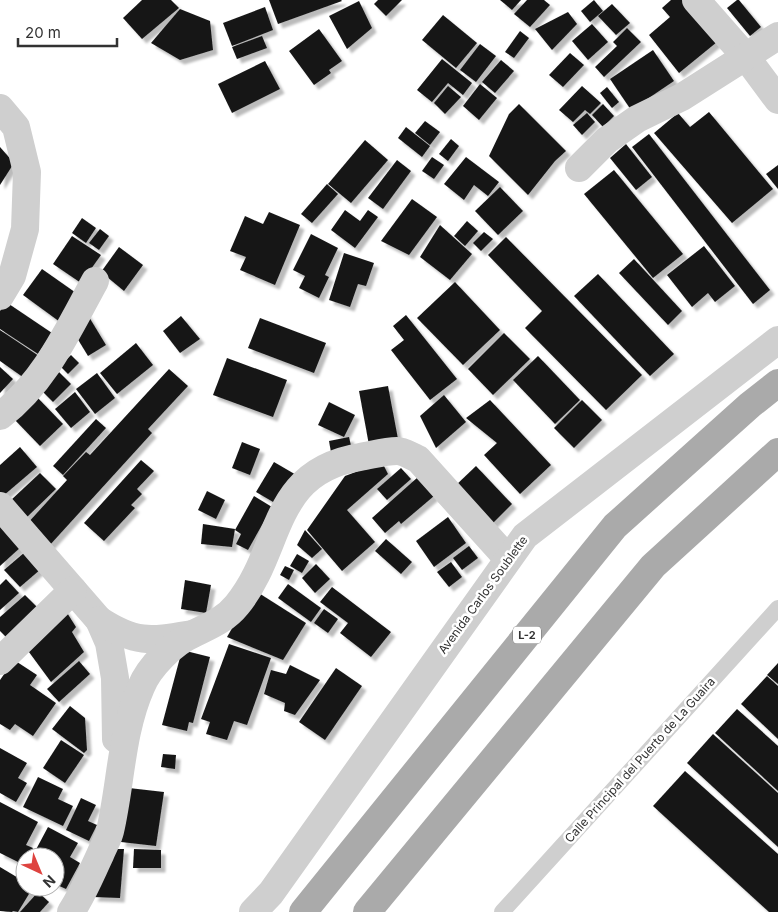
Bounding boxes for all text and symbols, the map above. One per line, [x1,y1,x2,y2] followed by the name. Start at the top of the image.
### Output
[18,15,116,47] scale bar
[25,23,61,42] text: 20 m
[435,533,530,657] street label: Avenida Carlos Soublette
[513,626,541,644] road number: L-2
[561,674,718,845] street label: Calle Principal del Puerto de La Guaira
[15,847,65,897] north arrow
[40,872,59,892] text: N

